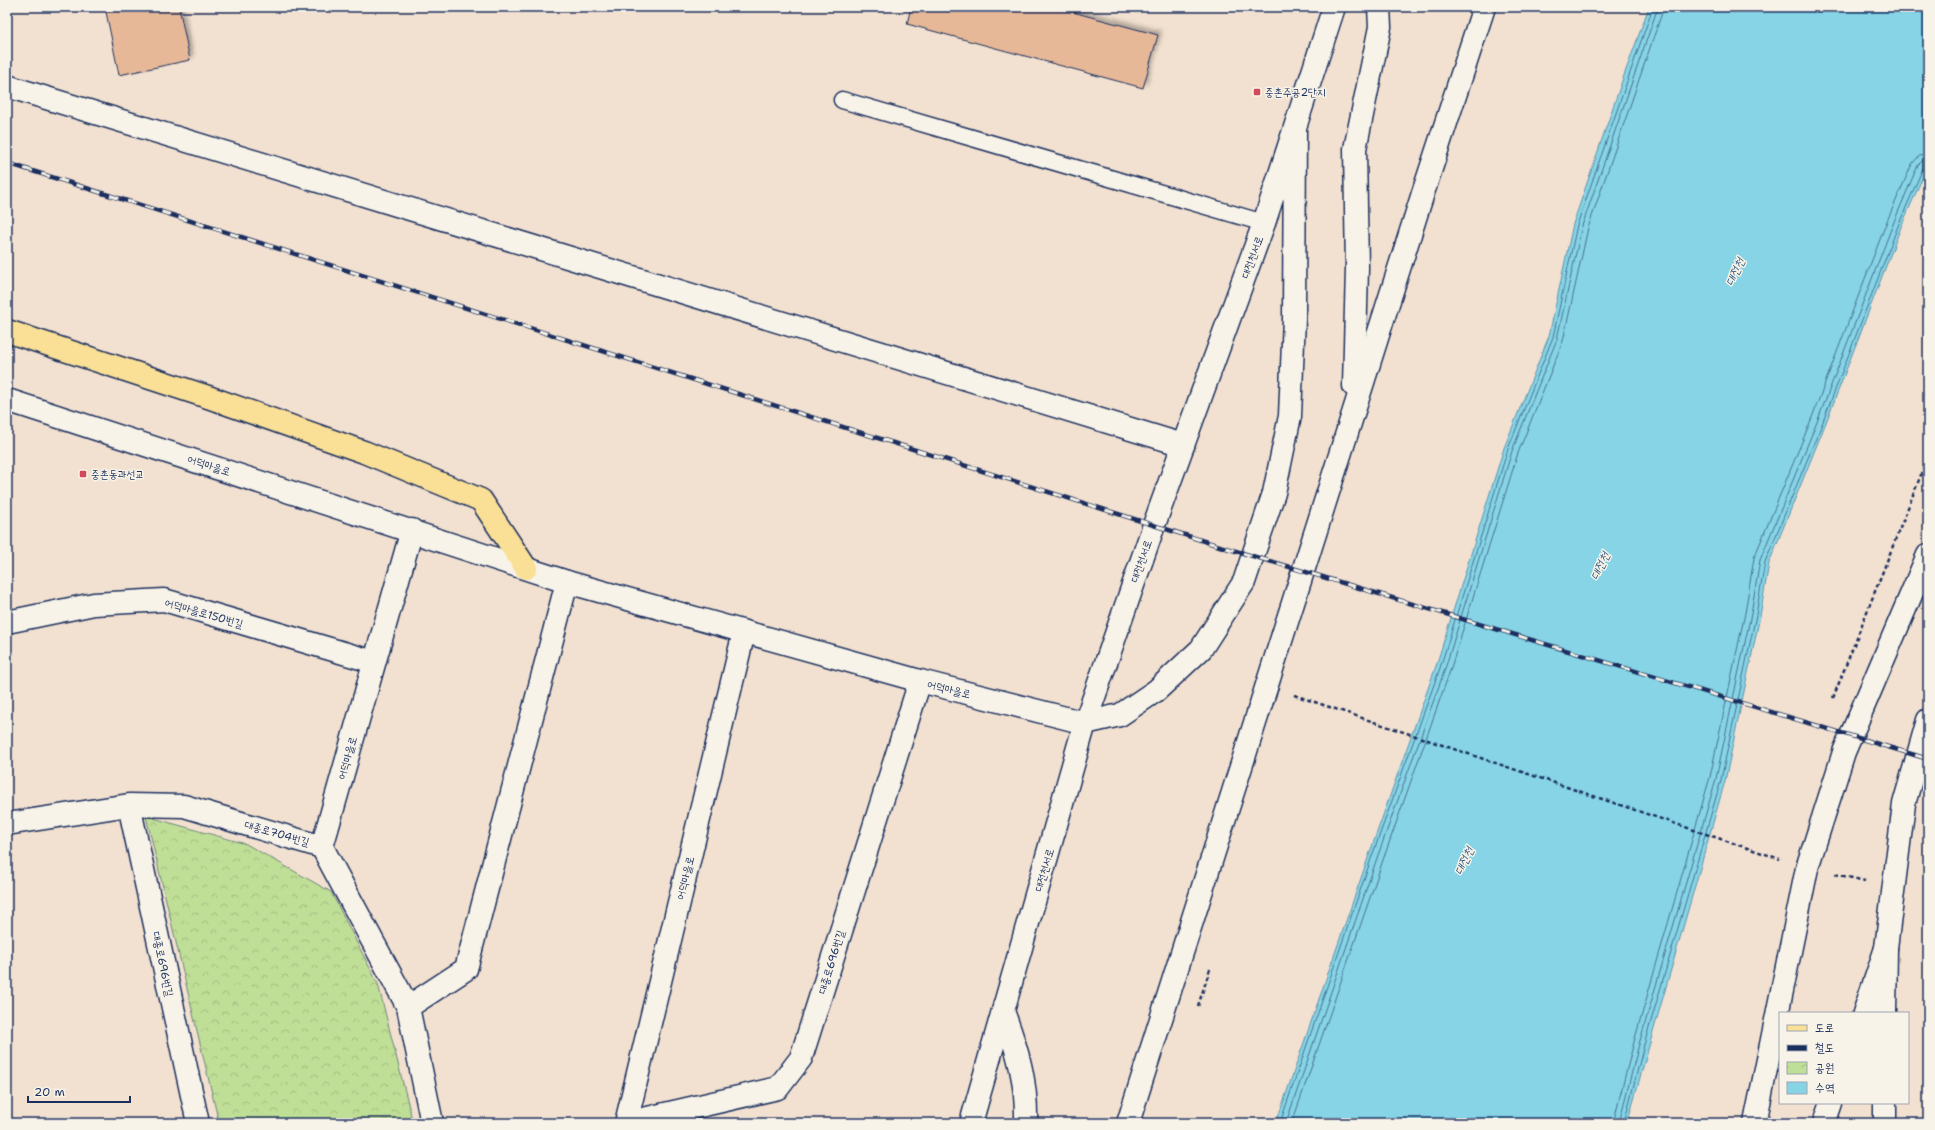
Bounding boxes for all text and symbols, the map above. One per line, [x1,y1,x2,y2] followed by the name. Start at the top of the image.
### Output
[1265,85,1326,100] place label: 중촌주공2단지
[1252,87,1262,97] marker: 중촌주공2단지
[1238,234,1267,281] street label: 대전천서로
[1722,254,1749,289] water label: 대전천
[185,452,232,479] street label: 어덕마을로
[91,467,144,482] place label: 중촌동과선교
[78,469,88,479] marker: 중촌동과선교
[1127,538,1156,585] street label: 대전천서로
[1587,548,1614,583] water label: 대전천
[163,595,245,632] street label: 어덕마을로150번길
[926,677,972,702] street label: 어덕마을로
[334,735,361,781] street label: 어덕마을로
[243,817,311,850] street label: 대종로704번길
[1451,843,1478,878] water label: 대전천
[1031,847,1058,893] street label: 대전천서로
[673,855,698,901] street label: 어덕마을로
[815,928,848,996] street label: 대종로696번길
[148,930,177,998] street label: 대종로696번길
[1779,1012,1909,1104] legend
[1815,1020,1834,1036] text: 도로
[1815,1040,1834,1056] text: 철도
[1815,1060,1834,1076] text: 공원
[28,1078,130,1104] scale bar
[1815,1080,1835,1096] text: 수역
[34,1084,65,1100] text: 20 m

